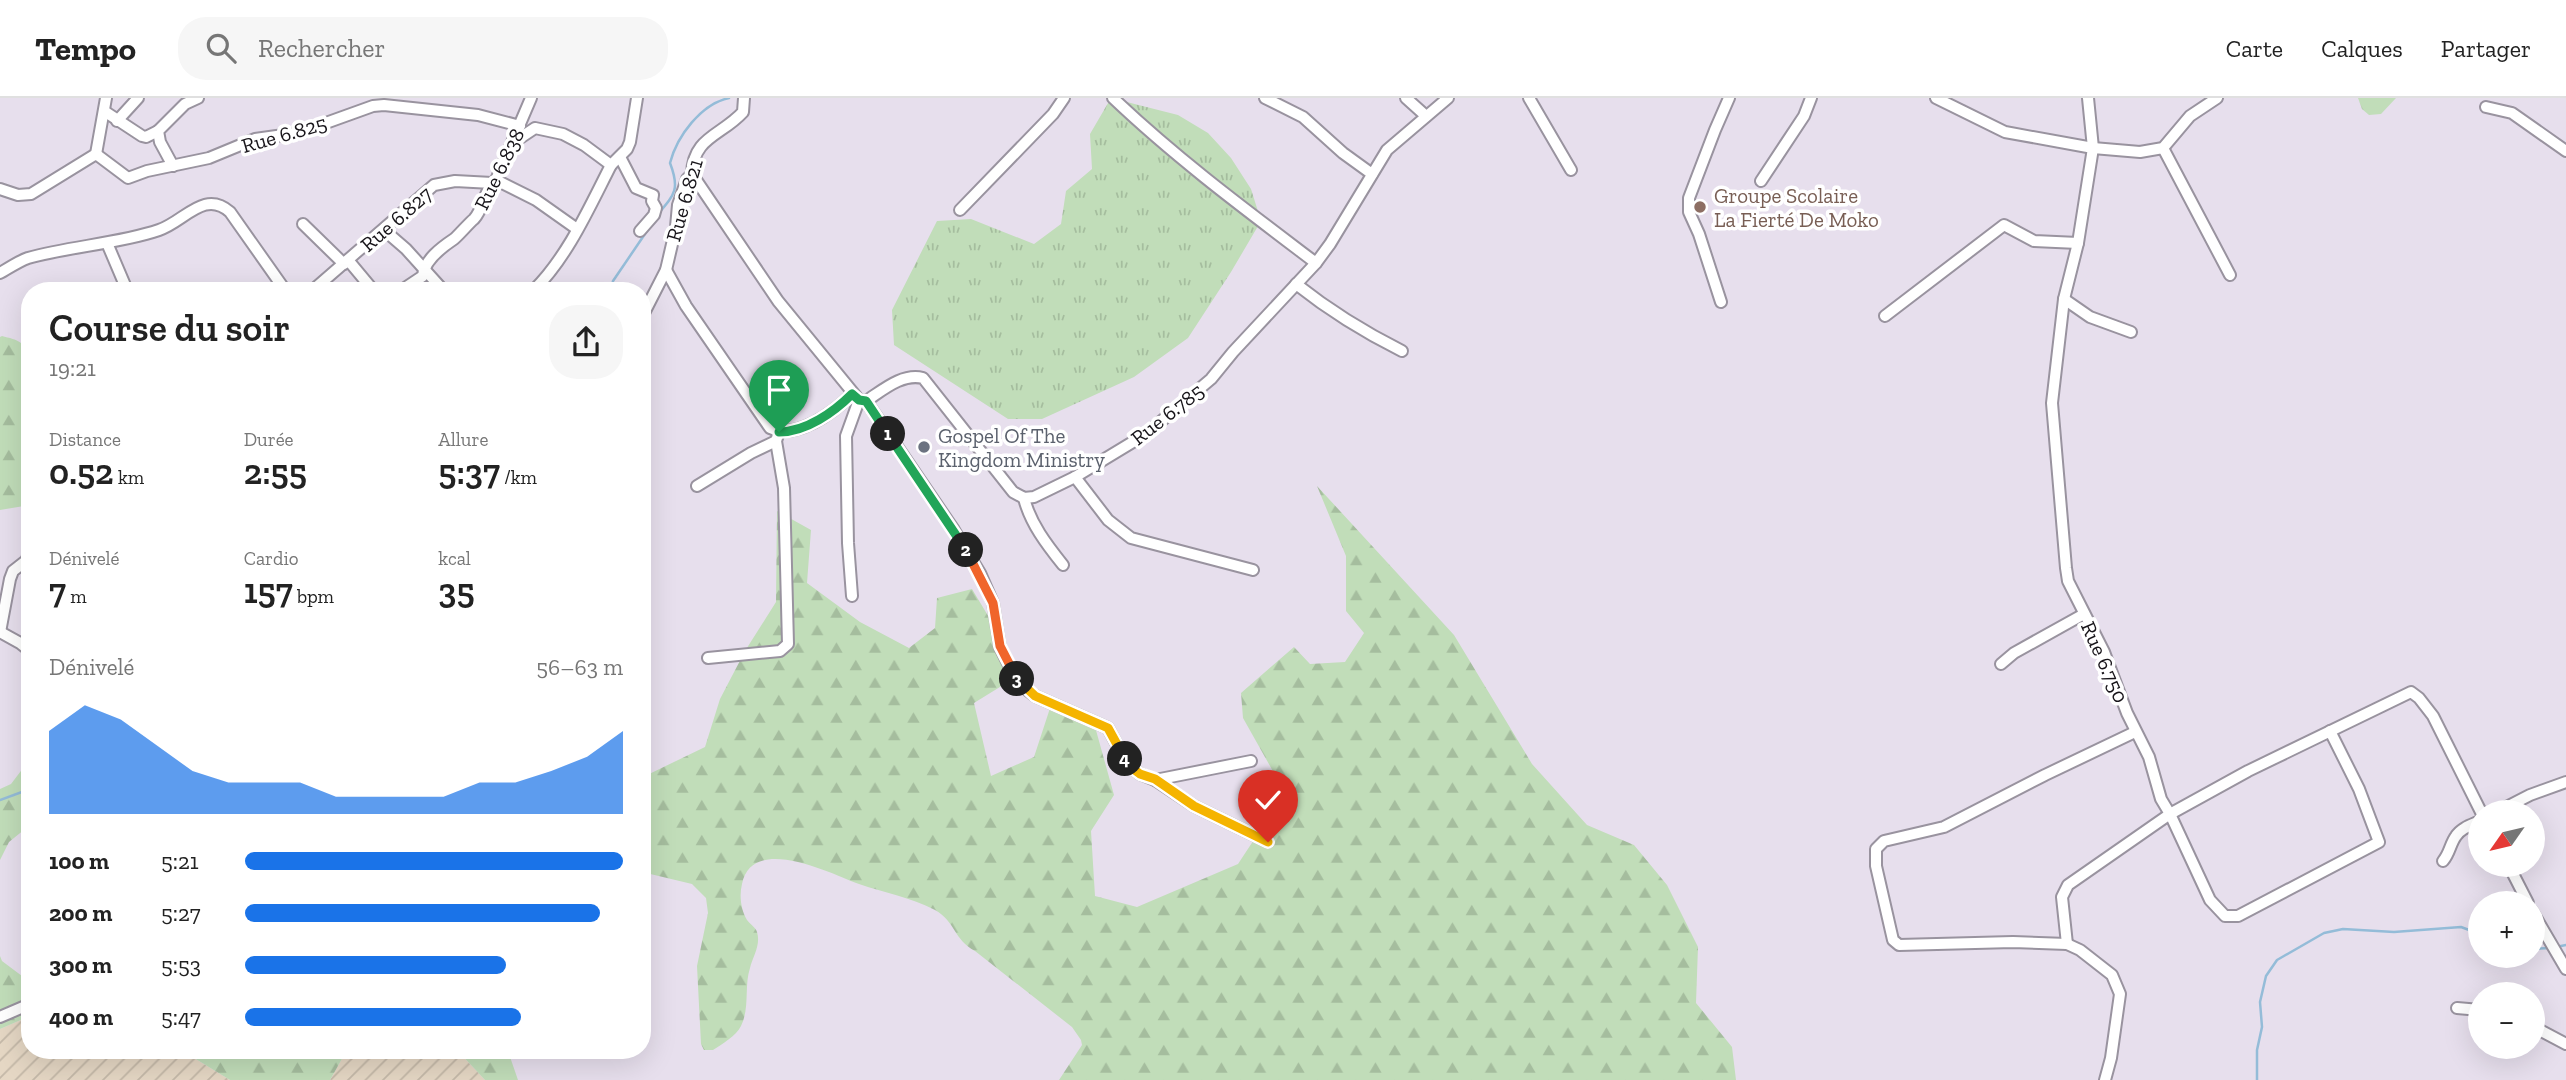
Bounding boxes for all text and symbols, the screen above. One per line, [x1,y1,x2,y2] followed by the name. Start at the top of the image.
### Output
[178,17,668,80] search box
[35,29,136,68] text: Tempo
[202,29,240,67] icon: search
[258,32,385,64] text: Rechercher
[2226,34,2283,63] text: Carte
[2321,34,2403,63] text: Calques
[2441,34,2531,63] text: Partager
[238,110,330,158] street label: Rue 6.825
[469,124,529,214] street label: Rue 6.838
[660,156,708,244] street label: Rue 6.821
[355,181,437,257] street label: Rue 6.827
[1714,183,1879,232] place label: Groupe Scolaire La Fierté De Moko
[1692,199,1708,215] marker: Groupe Scolaire La Fierté De Moko
[49,305,290,351] text: Course du soir
[549,305,623,379] button: share
[49,354,96,382] text: 19:21
[749,360,809,432] pin
[760,371,798,409] icon: arrive
[1126,378,1208,450] street label: Rue 6.785
[870,416,906,452] pin: 1
[884,422,891,445] text: 1
[938,423,1105,472] place label: Gospel Of The Kingdom Ministry
[49,428,121,451] text: Distance
[244,428,294,451] text: Durée
[438,428,488,451] text: Allure
[916,439,932,455] marker: Gospel Of The Kingdom Ministry
[49,451,114,493] text: 0.52
[244,451,307,493] text: 2:55
[438,451,500,493] text: 5:37
[114,466,144,489] text: km
[500,466,537,489] text: /km
[948,532,984,568] pin: 2
[960,538,971,561] text: 2
[49,547,120,570] text: Dénivelé
[244,547,299,570] text: Cardio
[438,547,471,570] text: kcal
[49,570,66,612] text: 7
[244,570,293,612] text: 157
[438,570,475,612] text: 35
[66,585,87,608] text: m
[293,585,334,608] text: bpm
[2076,617,2134,707] street label: Rue 6.750
[49,653,134,681] text: Dénivelé
[536,653,623,681] text: 56–63 m
[1000,662,1034,696] pin: 3
[1011,667,1022,690] text: 3
[1108,742,1142,776] pin: 4
[1119,747,1130,770] text: 4
[1238,770,1298,842] pin
[1249,781,1287,819] icon: check
[2468,800,2544,877] north arrow
[2468,800,2545,1059] map controls
[49,847,109,875] text: 100 m
[161,847,199,875] text: 5:21
[2468,891,2545,968] button: +
[49,899,112,927] text: 200 m
[161,899,201,927] text: 5:27
[49,951,112,979] text: 300 m
[161,951,201,979] text: 5:53
[2468,982,2545,1059] button: −
[49,1003,113,1031] text: 400 m
[161,1003,201,1031] text: 5:47

